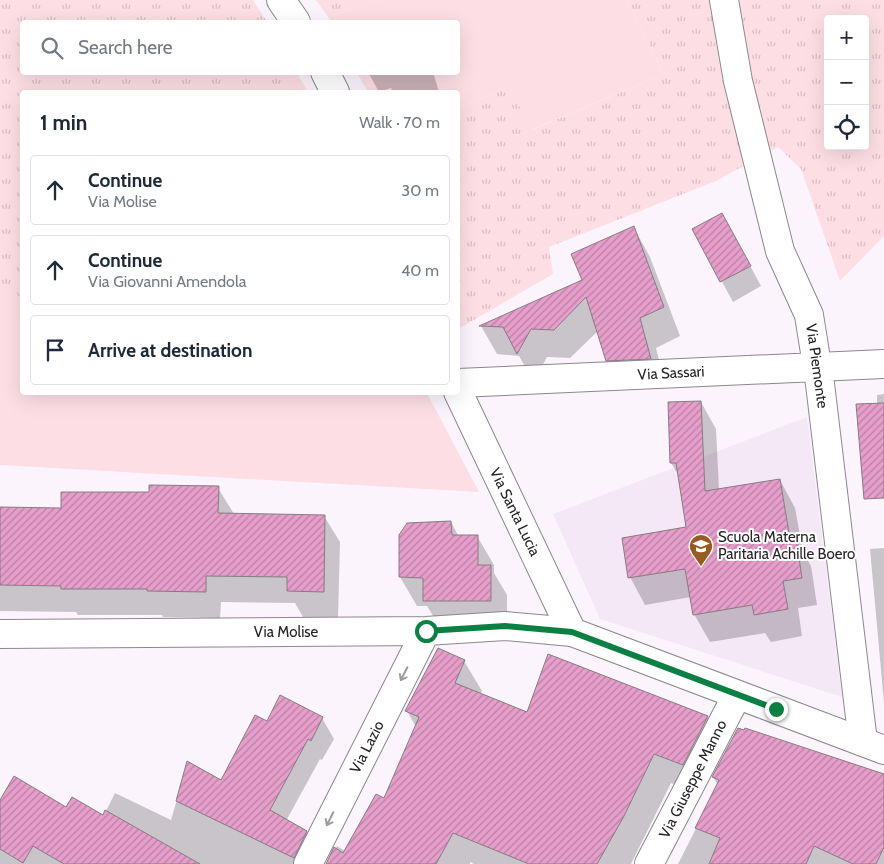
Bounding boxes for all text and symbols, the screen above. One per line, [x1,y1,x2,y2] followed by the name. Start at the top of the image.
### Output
[824,15,869,150] map controls
[824,15,869,60] button: +
[20,20,460,75] search box
[38,34,66,62] icon: search
[78,36,172,59] text: Search here
[824,60,869,105] button: −
[824,105,869,150] button: locate
[40,110,87,135] text: 1 min
[359,113,440,132] text: Walk · 70 m
[88,169,162,192] text: Continue
[41,176,69,204] icon: ahead
[402,181,439,200] text: 30 m
[88,192,157,211] text: Via Molise
[88,249,162,272] text: Continue
[41,256,69,284] icon: ahead
[401,261,439,280] text: 40 m
[88,272,246,291] text: Via Giovanni Amendola
[802,323,832,410] street label: Via Piemonte
[41,336,69,364] icon: arrive
[88,339,252,362] text: Arrive at destination
[637,362,705,384] street label: Via Sassari
[486,465,544,560] street label: Via Santa Lucia
[718,528,855,563] place label: Scuola Materna Paritaria Achille Boero
[688,533,714,567] school or university icon: Scuola Materna Paritaria Achille Boero
[415,620,438,643] route start
[254,623,319,641] street label: Via Molise
[399,667,409,682] one-way arrow
[765,698,788,721] route end
[655,717,731,841] street label: Via Giuseppe Manno
[346,718,388,776] street label: Via Lazio
[325,811,334,826] one-way arrow

